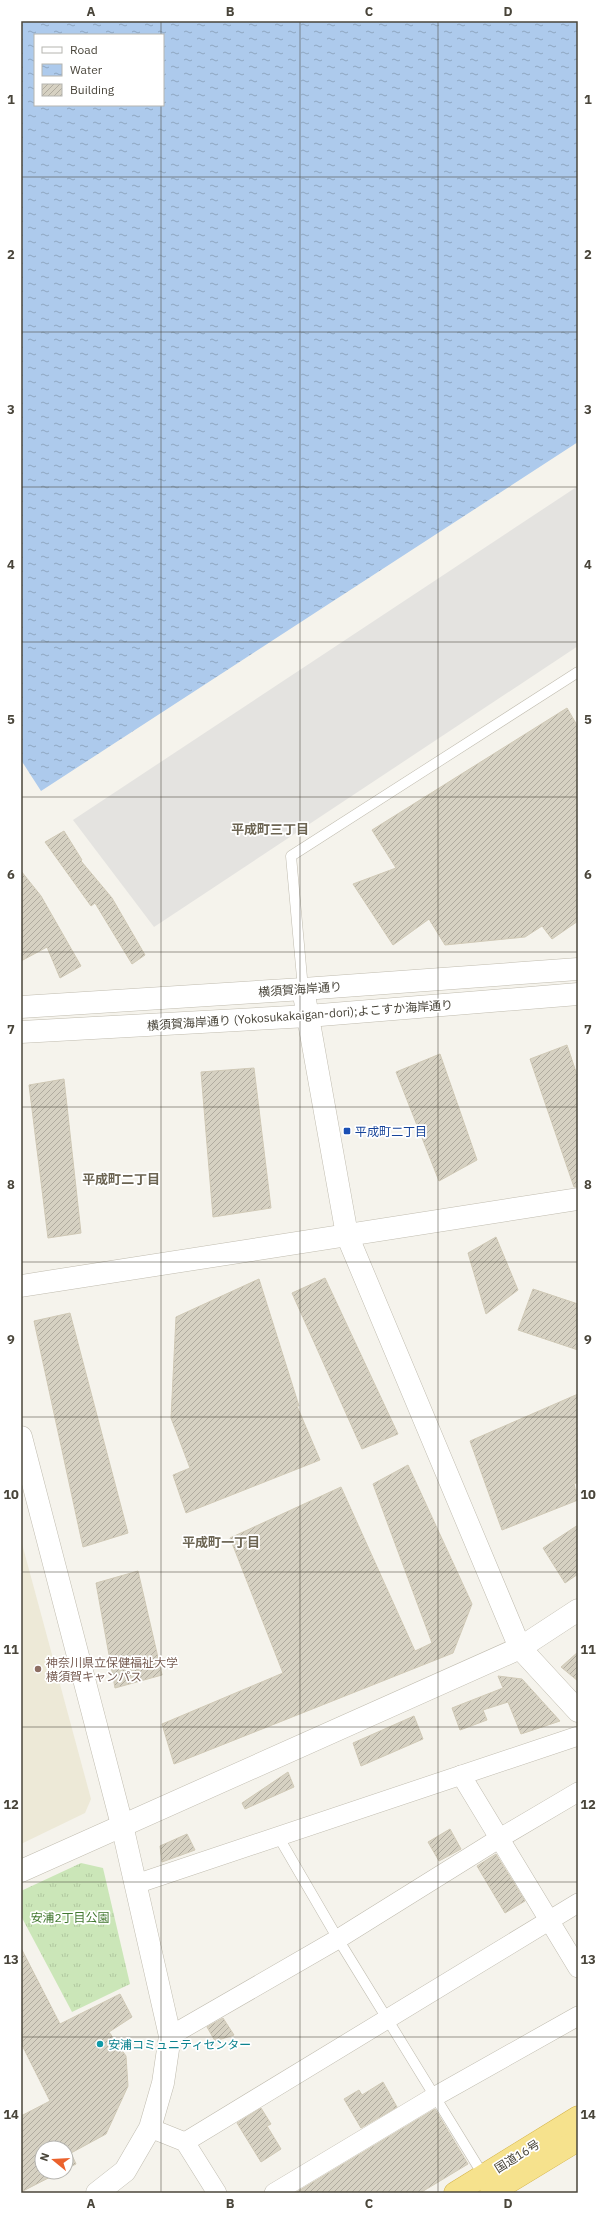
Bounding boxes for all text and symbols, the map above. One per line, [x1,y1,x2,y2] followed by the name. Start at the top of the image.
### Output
[87,3,96,20] text: A
[226,3,235,20] text: B
[365,3,374,20] text: C
[503,3,513,20] text: D
[34,34,164,106] legend
[70,42,98,57] text: Road
[70,62,103,77] text: Water
[70,82,115,97] text: Building
[7,91,15,108] text: 1
[584,91,592,108] text: 1
[7,246,15,263] text: 2
[584,246,592,263] text: 2
[7,401,15,418] text: 3
[584,401,592,418] text: 3
[7,556,15,573] text: 4
[584,556,592,573] text: 4
[7,711,15,728] text: 5
[584,711,592,728] text: 5
[231,821,309,838] district label: 平成町三丁目
[7,866,15,883] text: 6
[584,866,592,883] text: 6
[258,979,342,999] street label: 横須賀海岸通り
[146,997,454,1033] street label: 横須賀海岸通り (Yokosukakaigan-dori);よこすか海岸通り
[7,1021,15,1038] text: 7
[584,1021,592,1038] text: 7
[355,1124,427,1139] place label: 平成町二丁目
[342,1126,352,1136] marker: 平成町二丁目
[82,1171,160,1188] district label: 平成町二丁目
[7,1176,15,1193] text: 8
[584,1176,592,1193] text: 8
[7,1331,15,1348] text: 9
[584,1331,592,1348] text: 9
[3,1486,19,1503] text: 10
[580,1486,596,1503] text: 10
[182,1534,260,1551] district label: 平成町一丁目
[3,1641,19,1658] text: 11
[580,1641,596,1658] text: 11
[46,1655,178,1684] place label: 神奈川県立保健福祉大学 横須賀キャンパス
[33,1664,43,1674] marker: 神奈川県立保健福祉大学 横須賀キャンパス
[3,1796,19,1813] text: 12
[580,1796,596,1813] text: 12
[30,1910,110,1925] park label: 安浦2丁目公園
[3,1951,19,1968] text: 13
[580,1951,596,1968] text: 13
[108,2037,251,2052] place label: 安浦コミュニティセンター
[95,2039,105,2049] marker: 安浦コミュニティセンター
[3,2106,19,2123] text: 14
[580,2106,596,2123] text: 14
[492,2136,542,2176] street label: 国道16号
[34,2140,74,2180] north arrow
[37,2151,52,2163] text: N
[87,2195,96,2212] text: A
[226,2195,235,2212] text: B
[365,2195,374,2212] text: C
[503,2195,513,2212] text: D

